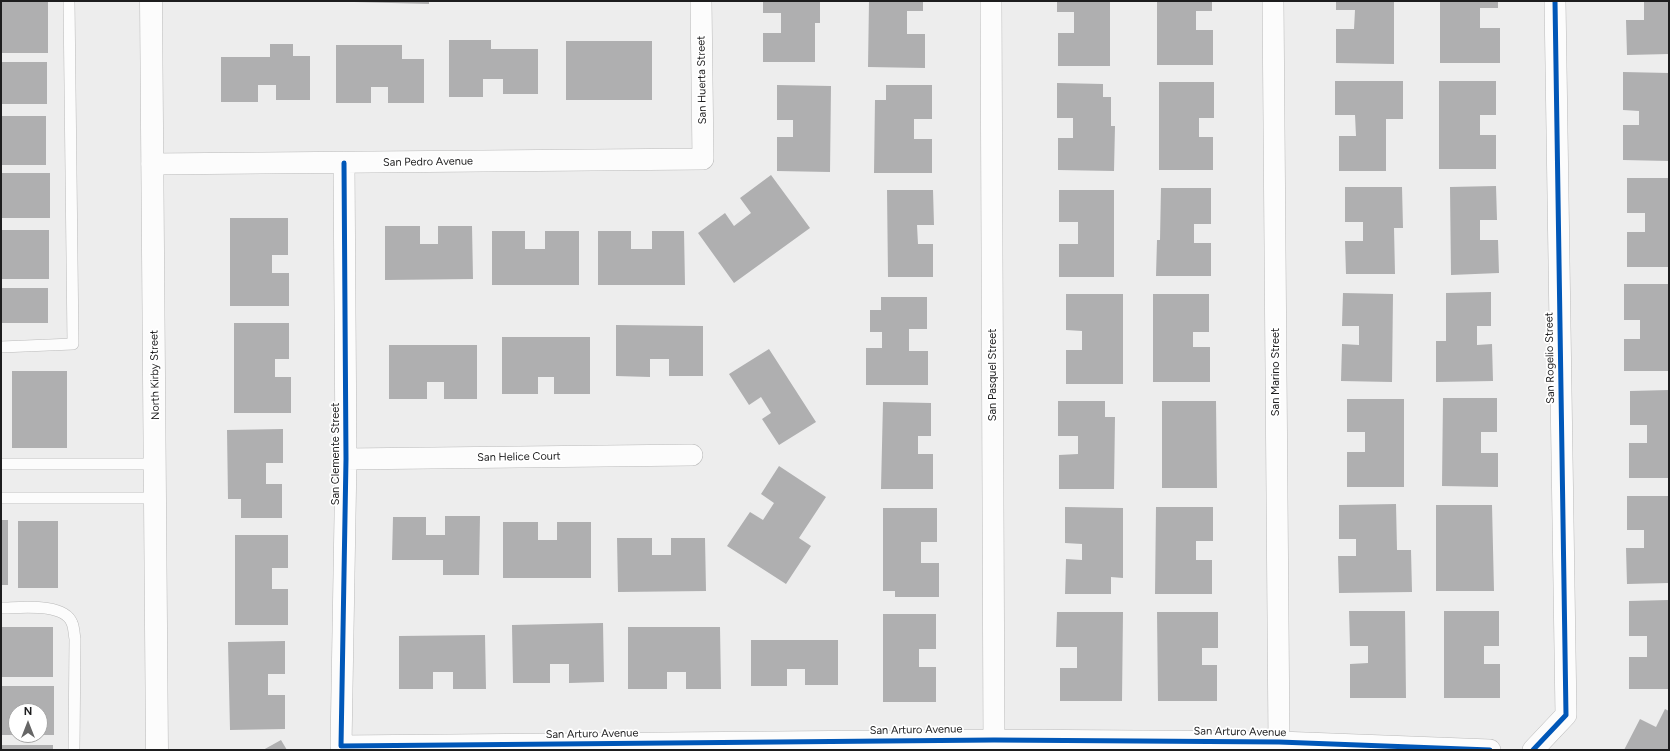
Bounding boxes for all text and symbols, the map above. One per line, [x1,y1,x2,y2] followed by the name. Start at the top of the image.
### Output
[695,36,709,124] street label: San Huerta Street
[383,155,473,169] street label: San Pedro Avenue
[1543,312,1557,404] street label: San Rogelio Street
[1269,328,1283,416] street label: San Marino Street
[986,329,1000,421] street label: San Pasquel Street
[148,330,162,420] street label: North Kirby Street
[329,403,343,505] street label: San Clemente Street
[477,450,561,464] street label: San Helice Court
[8,703,48,743] north arrow
[24,705,32,718] text: N
[870,723,962,737] street label: San Arturo Avenue
[1194,725,1286,739] street label: San Arturo Avenue
[546,727,638,741] street label: San Arturo Avenue

